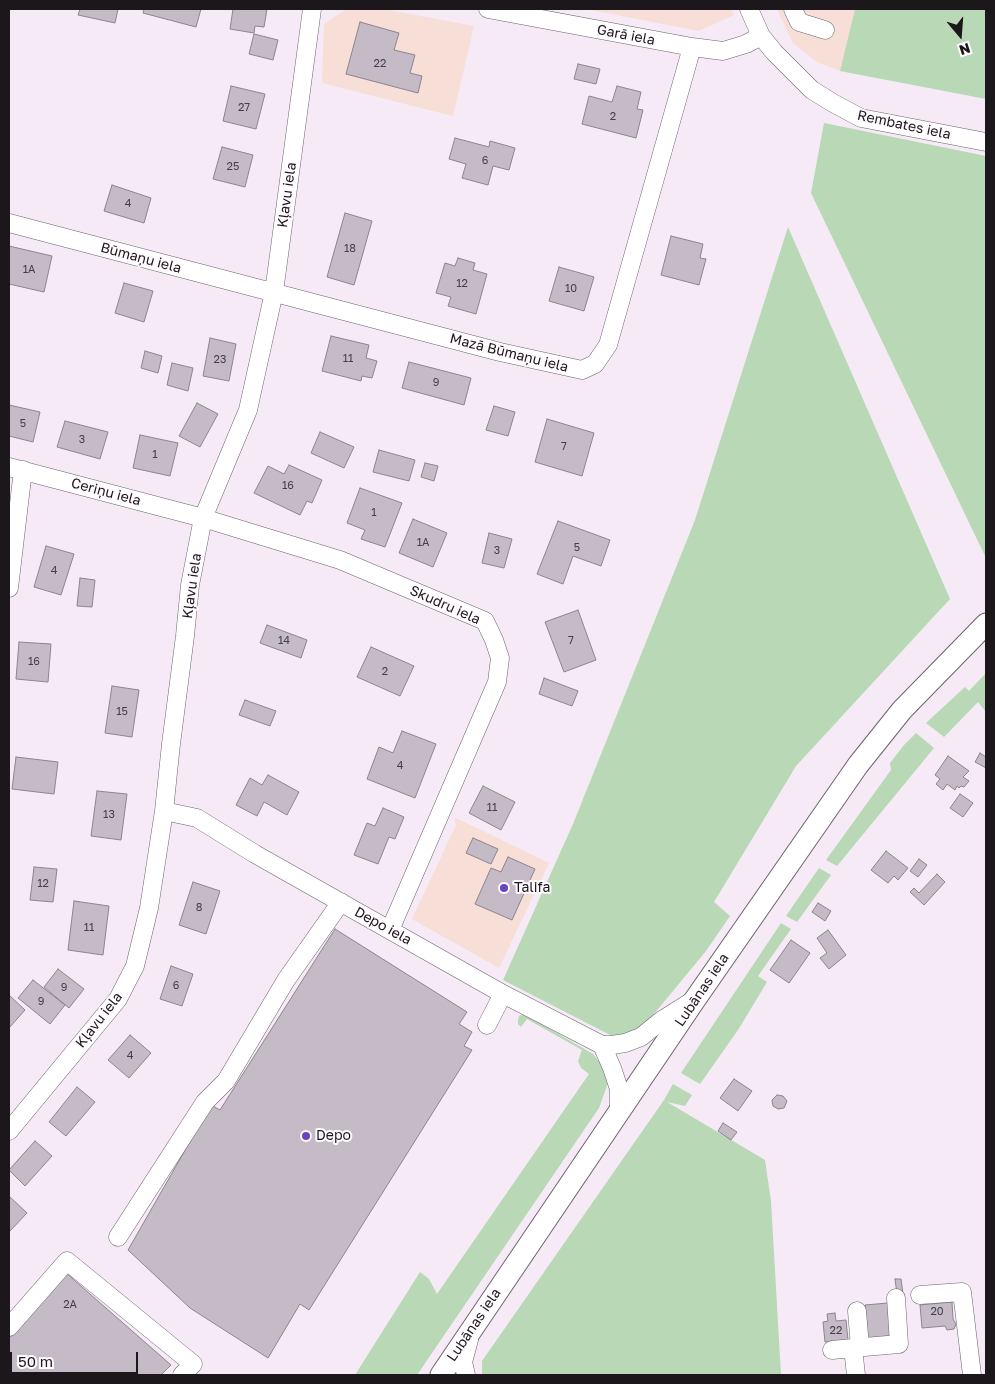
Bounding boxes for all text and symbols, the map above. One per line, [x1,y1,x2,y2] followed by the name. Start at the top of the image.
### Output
[935,10,985,60] north arrow
[596,21,656,49] street label: Garā iela
[957,40,972,59] text: N
[374,57,386,71] house number: 22
[238,101,250,115] house number: 27
[856,107,952,143] street label: Rembates iela
[610,110,616,124] house number: 2
[482,154,488,168] house number: 6
[227,160,239,174] house number: 25
[274,161,300,229] street label: Kļavu iela
[125,197,131,211] house number: 4
[99,239,183,277] street label: Būmaņu iela
[344,242,356,256] house number: 18
[23,263,35,277] house number: 1A
[456,277,468,291] house number: 12
[565,282,577,296] house number: 10
[448,330,570,376] street label: Mazā Būmaņu iela
[343,352,353,366] house number: 11
[214,353,226,367] house number: 23
[433,376,439,390] house number: 9
[20,417,26,431] house number: 5
[79,433,85,447] house number: 3
[561,440,567,454] house number: 7
[152,448,158,462] house number: 1
[69,475,143,509] street label: Ceriņu iela
[282,479,294,493] house number: 16
[371,506,377,520] house number: 1
[417,536,429,550] house number: 1A
[574,541,580,555] house number: 5
[494,544,500,558] house number: 3
[179,552,205,620] street label: Kļavu iela
[51,564,57,578] house number: 4
[407,582,483,628] street label: Skudru iela
[278,634,290,648] house number: 14
[568,634,574,648] house number: 7
[28,655,40,669] house number: 16
[382,665,388,679] house number: 2
[116,705,128,719] house number: 15
[397,759,403,773] house number: 4
[487,801,497,815] house number: 11
[103,808,115,822] house number: 13
[37,877,49,891] house number: 12
[514,880,550,896] place label: Talifa
[498,882,510,894] marker: Talifa
[196,901,202,915] house number: 8
[352,903,414,949] street label: Depo iela
[84,921,94,935] house number: 11
[671,950,733,1030] street label: Lubānas iela
[173,979,179,993] house number: 6
[61,981,67,995] house number: 9
[72,989,126,1051] street label: Kļavu iela
[38,995,44,1009] house number: 9
[127,1049,133,1063] house number: 4
[316,1128,351,1144] place label: Depo
[300,1130,312,1142] marker: Depo
[443,1285,505,1365] street label: Lubānas iela
[63,1298,77,1312] house number: 2A
[930,1305,944,1319] house number: 20
[830,1324,842,1338] house number: 22
[12,1342,140,1374] scale bar
[18,1352,53,1370] text: 50 m

